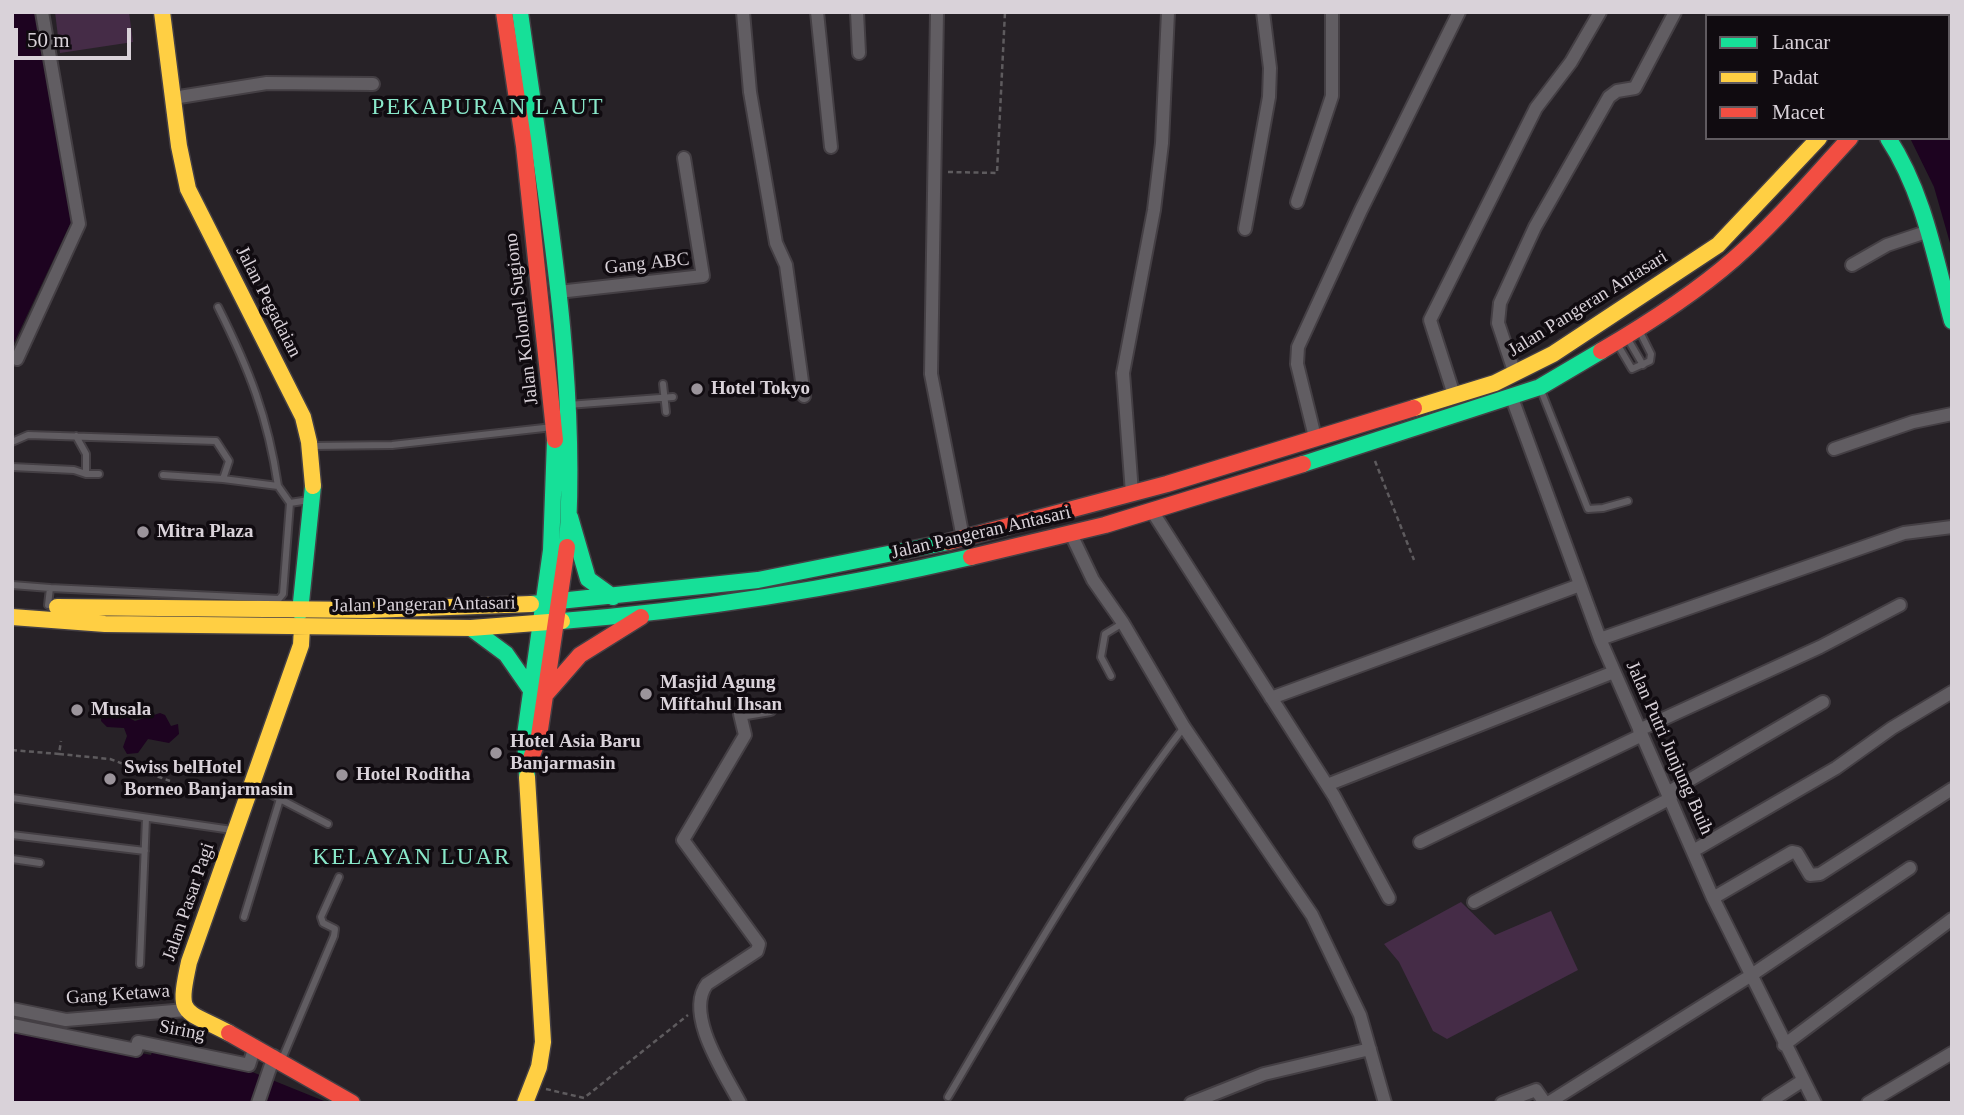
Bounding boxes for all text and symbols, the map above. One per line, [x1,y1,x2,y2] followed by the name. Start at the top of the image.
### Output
[18,14,135,58] scale bar
[1705,14,1950,140] legend
[27,28,70,52] text: 50 m
[1772,30,1830,54] text: Lancar
[1772,65,1819,89] text: Padat
[373,94,603,122] district label: PEKAPURAN LAUT
[1772,100,1824,124] text: Macet
[500,232,544,406] street label: Jalan Kolonel Sugiono
[230,243,306,361] street label: Jalan Pegadaian
[1504,246,1672,362] street label: Jalan Pangeran Antasari
[604,248,690,280] street label: Gang ABC
[711,378,810,400] place label: Hotel Tokyo
[689,381,705,397] marker: Hotel Tokyo
[889,501,1073,565] street label: Jalan Pangeran Antasari
[157,521,254,543] place label: Mitra Plaza
[135,524,151,540] marker: Mitra Plaza
[332,592,516,618] street label: Jalan Pangeran Antasari
[1620,658,1718,838] street label: Jalan Putri Junjung Buih
[660,672,782,716] place label: Masjid Agung Miftahul Ihsan
[638,686,654,702] marker: Masjid Agung Miftahul Ihsan
[91,699,151,721] place label: Musala
[69,702,85,718] marker: Musala
[510,731,641,775] place label: Hotel Asia Baru Banjarmasin
[488,745,504,761] marker: Hotel Asia Baru Banjarmasin
[124,757,293,801] place label: Swiss belHotel Borneo Banjarmasin
[356,764,471,786] place label: Hotel Roditha
[334,767,350,783] marker: Hotel Roditha
[102,771,118,787] marker: Swiss belHotel Borneo Banjarmasin
[158,840,220,964] street label: Jalan Pasar Pagi
[314,844,510,872] district label: KELAYAN LUAR
[65,980,171,1010] street label: Gang Ketawa
[157,1015,207,1047] street label: Siring

